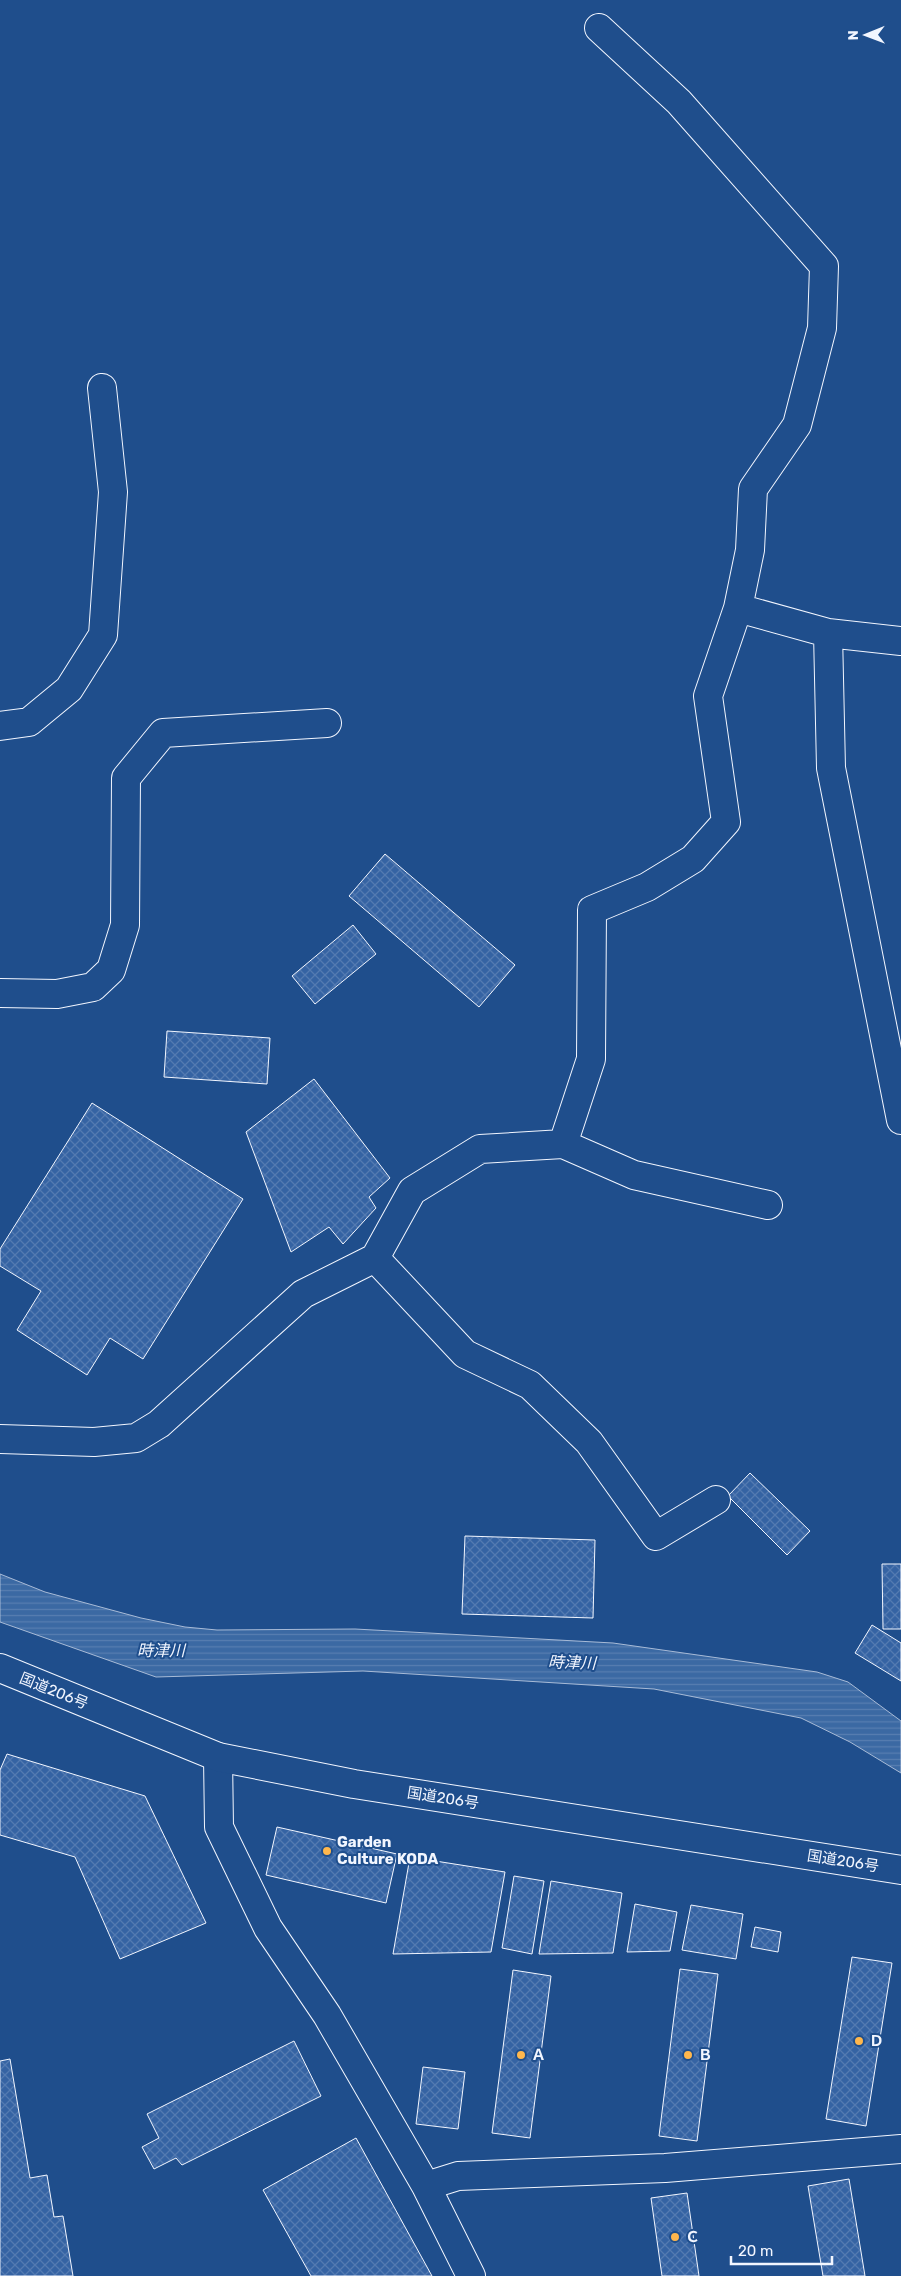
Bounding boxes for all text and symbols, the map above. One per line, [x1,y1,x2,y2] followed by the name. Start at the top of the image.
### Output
[841,10,891,60] north arrow
[845,30,862,40] text: N
[137,1641,187,1660] water label: 時津川
[548,1652,598,1673] water label: 時津川
[17,1669,91,1713] street label: 国道206号
[406,1783,480,1813] street label: 国道206号
[337,1833,439,1868] place label: Garden Culture KODA
[321,1845,333,1857] marker: Garden Culture KODA
[806,1846,880,1876] street label: 国道206号
[869,2032,884,2050] place label: Ｄ
[853,2035,865,2047] marker: Ｄ
[531,2046,546,2064] place label: Ａ
[698,2046,713,2064] place label: Ｂ
[515,2049,527,2061] marker: Ａ
[682,2049,694,2061] marker: Ｂ
[685,2228,700,2246] place label: Ｃ
[669,2231,681,2243] marker: Ｃ
[731,2234,832,2266] scale bar
[738,2242,773,2260] text: 20 m

